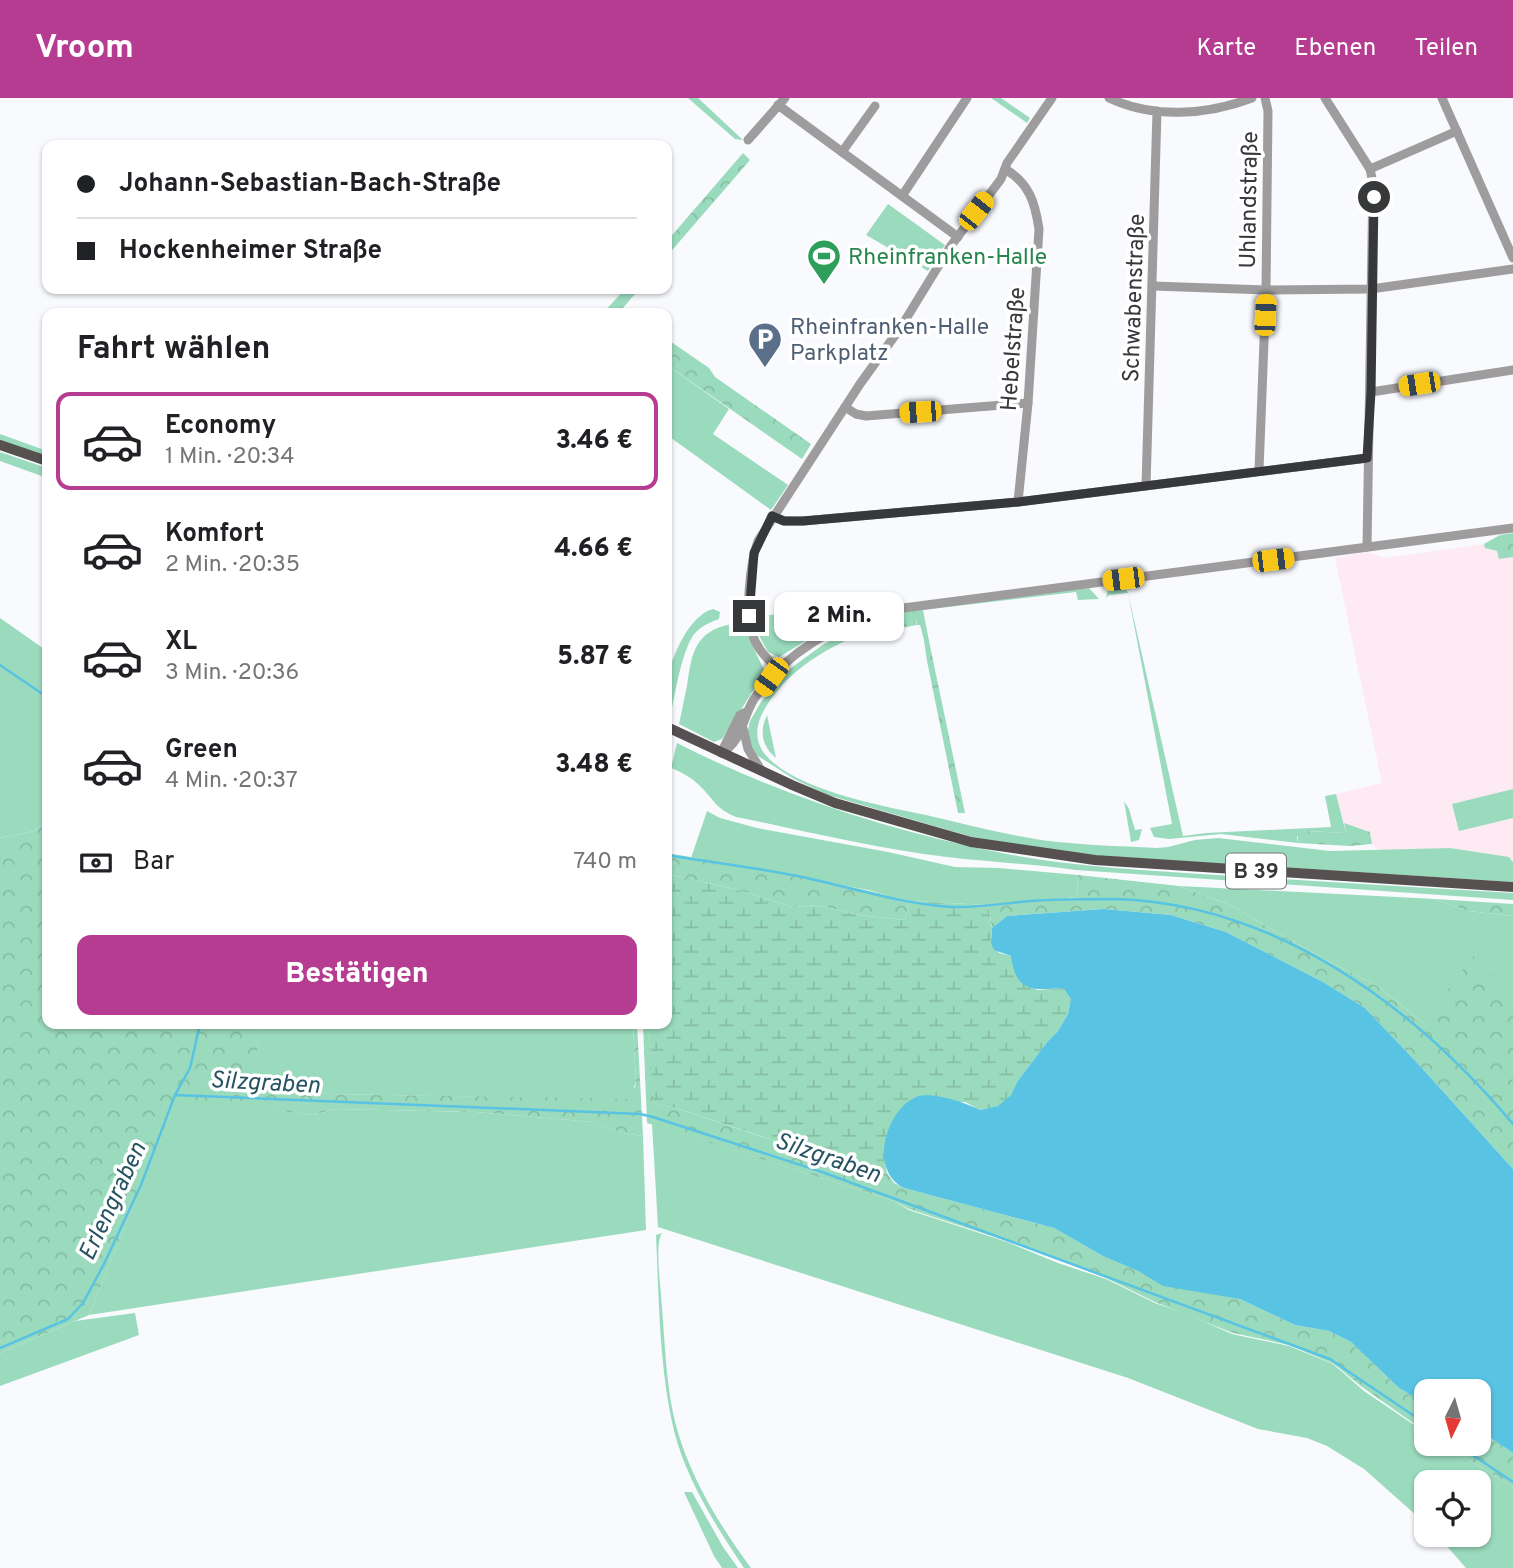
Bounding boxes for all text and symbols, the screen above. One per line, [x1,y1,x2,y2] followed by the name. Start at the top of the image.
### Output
[35,28,134,70] text: Vroom
[1196,34,1256,64] text: Karte
[1294,34,1376,64] text: Ebenen
[1414,34,1478,64] text: Teilen
[1235,131,1266,269] street label: Uhlandstraße
[119,168,501,201] text: Johann-Sebastian-Bach-Straße
[1358,181,1390,213] route start
[955,188,998,234] car
[1118,213,1153,383] street label: Schwabenstraße
[119,235,382,268] text: Hockenheimer Straße
[805,237,843,286] sports icon: Rheinfranken-Halle
[848,244,1047,273] place label: Rheinfranken-Halle
[996,286,1033,412] street label: Hebelstraße
[1254,293,1277,337] car
[790,314,989,369] place label: Rheinfranken-Halle Parkplatz
[746,320,784,369] parking icon: Rheinfranken-Halle Parkplatz
[77,330,270,370] text: Fahrt wählen
[1397,370,1442,398] car
[899,400,942,424] car
[81,410,144,473] icon: car
[165,410,276,443] text: Economy
[555,425,633,458] text: 3.46 €
[165,443,295,472] text: 1 Min. · 20:34
[81,518,144,581] icon: car
[165,518,264,551] text: Komfort
[554,533,633,566] text: 4.66 €
[1251,547,1296,573] car
[165,551,300,580] text: 2 Min. · 20:35
[1101,566,1146,592] car
[774,592,903,640] callout: 2 Min.
[733,600,765,632] route end
[806,602,872,631] text: 2 Min.
[81,626,144,689] icon: car
[165,626,197,659] text: XL
[557,641,633,674] text: 5.87 €
[751,654,792,700] car
[165,659,299,688] text: 3 Min. · 20:36
[81,734,144,797] icon: car
[165,734,238,767] text: Green
[555,749,633,782] text: 3.48 €
[165,767,298,796] text: 4 Min. · 20:37
[77,844,115,882] icon: cash
[133,846,174,879] text: Bar
[573,848,637,877] text: 740 m
[1226,854,1286,888] road number: B 39
[77,935,637,1015] button: Bestätigen
[209,1066,321,1102] water label: Silzgraben
[770,1127,884,1191] water label: Silzgraben
[73,1138,154,1266] water label: Erlengraben
[1414,1379,1491,1456] north arrow
[1414,1379,1491,1547] map controls
[1414,1470,1491,1547] button: locate

